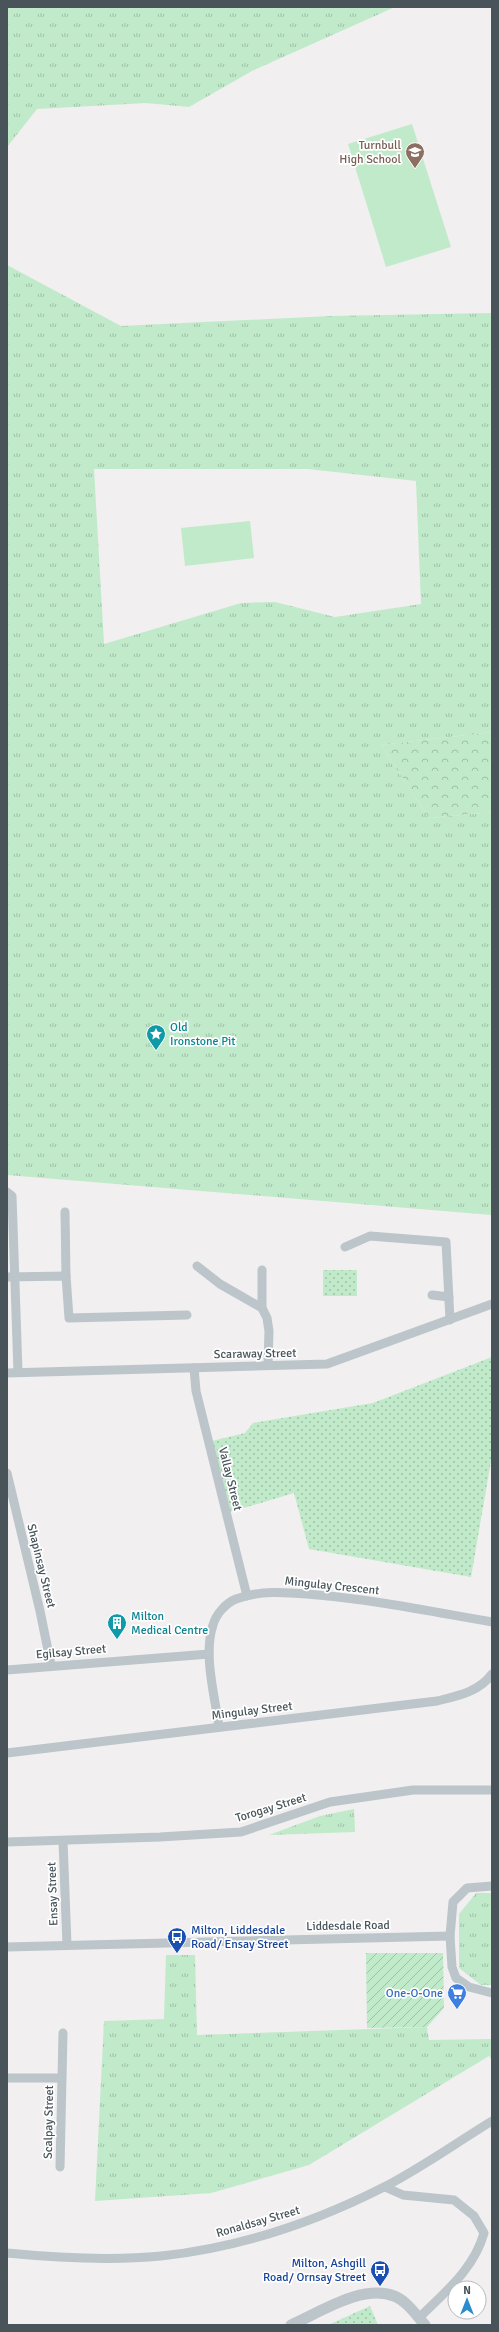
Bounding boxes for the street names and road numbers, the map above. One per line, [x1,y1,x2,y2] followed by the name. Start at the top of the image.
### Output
[214,1346,296,1362] street label: Scaraway Street
[215,1446,245,1512] street label: Vallay Street
[23,1522,59,1610] street label: Shapinsay Street
[284,1574,380,1598] street label: Mingulay Crescent
[35,1641,107,1663] street label: Egilsay Street
[211,1699,293,1723] street label: Mingulay Street
[234,1790,308,1826] street label: Torogay Street
[44,1862,62,1926] street label: Ensay Street
[306,1918,390,1934] street label: Liddesdale Road
[41,2085,57,2159] street label: Scalpay Street
[214,2203,302,2241] street label: Ronaldsay Street

